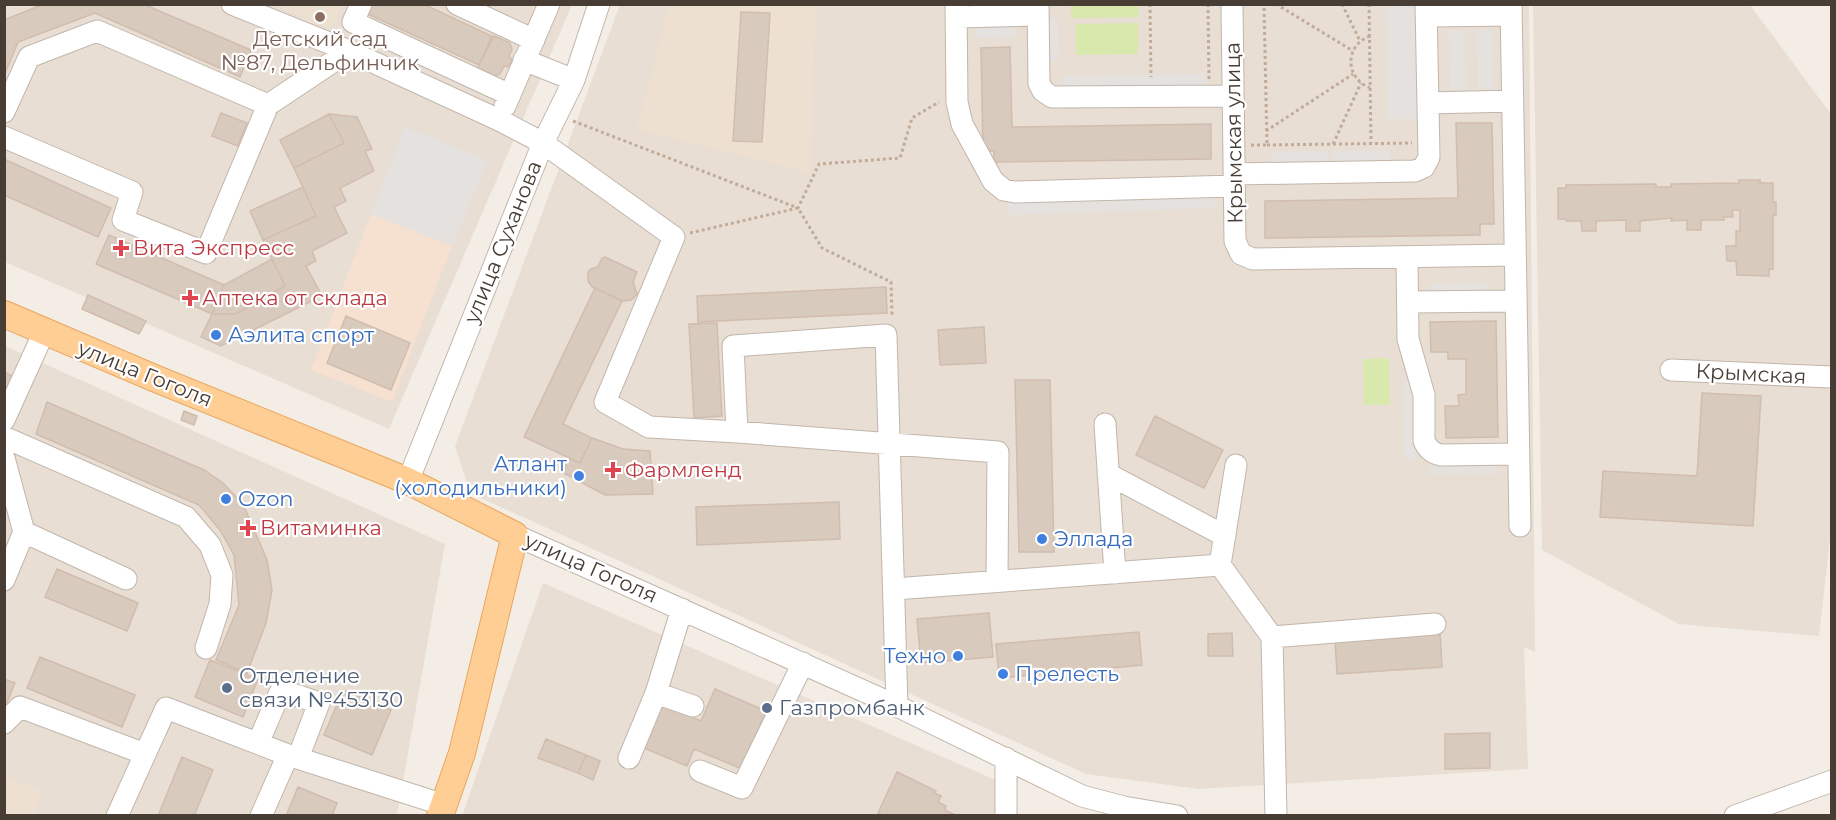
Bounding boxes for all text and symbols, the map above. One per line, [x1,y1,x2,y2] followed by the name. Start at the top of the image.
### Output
[313,10,327,24] marker: Детский сад №87, Дельфинчик
[221,26,419,75] place label: Детский сад №87, Дельфинчик
[1219,42,1248,224] street label: Крымская улица
[458,157,547,328] street label: улица Суханова
[133,235,295,260] place label: Вита Экспресс
[114,241,128,255] marker: Вита Экспресс
[202,285,388,310] place label: Аптека от склада
[183,291,197,305] marker: Аптека от склада
[228,322,374,347] place label: Аэлита спорт
[209,328,223,342] marker: Аэлита спорт
[73,335,216,412] street label: улица Гоголя
[1695,358,1807,389] street label: Крымская
[394,451,567,500] place label: Атлант (холодильники)
[625,457,742,482] place label: Фармленд
[606,463,620,477] marker: Фармленд
[572,469,586,483] marker: Атлант (холодильники)
[238,486,294,511] place label: Ozon
[219,492,233,506] marker: Ozon
[260,515,382,540] place label: Витаминка
[241,521,255,535] marker: Витаминка
[1054,526,1133,551] place label: Эллада
[520,527,661,608] street label: улица Гоголя
[1035,532,1049,546] marker: Эллада
[884,643,946,668] place label: Техно
[951,649,965,663] marker: Техно
[1015,661,1119,686] place label: Прелесть
[239,663,403,712] place label: Отделение связи №453130
[996,667,1010,681] marker: Прелесть
[220,681,234,695] marker: Отделение связи №453130
[779,695,925,720] place label: Газпромбанк
[760,701,774,715] marker: Газпромбанк

